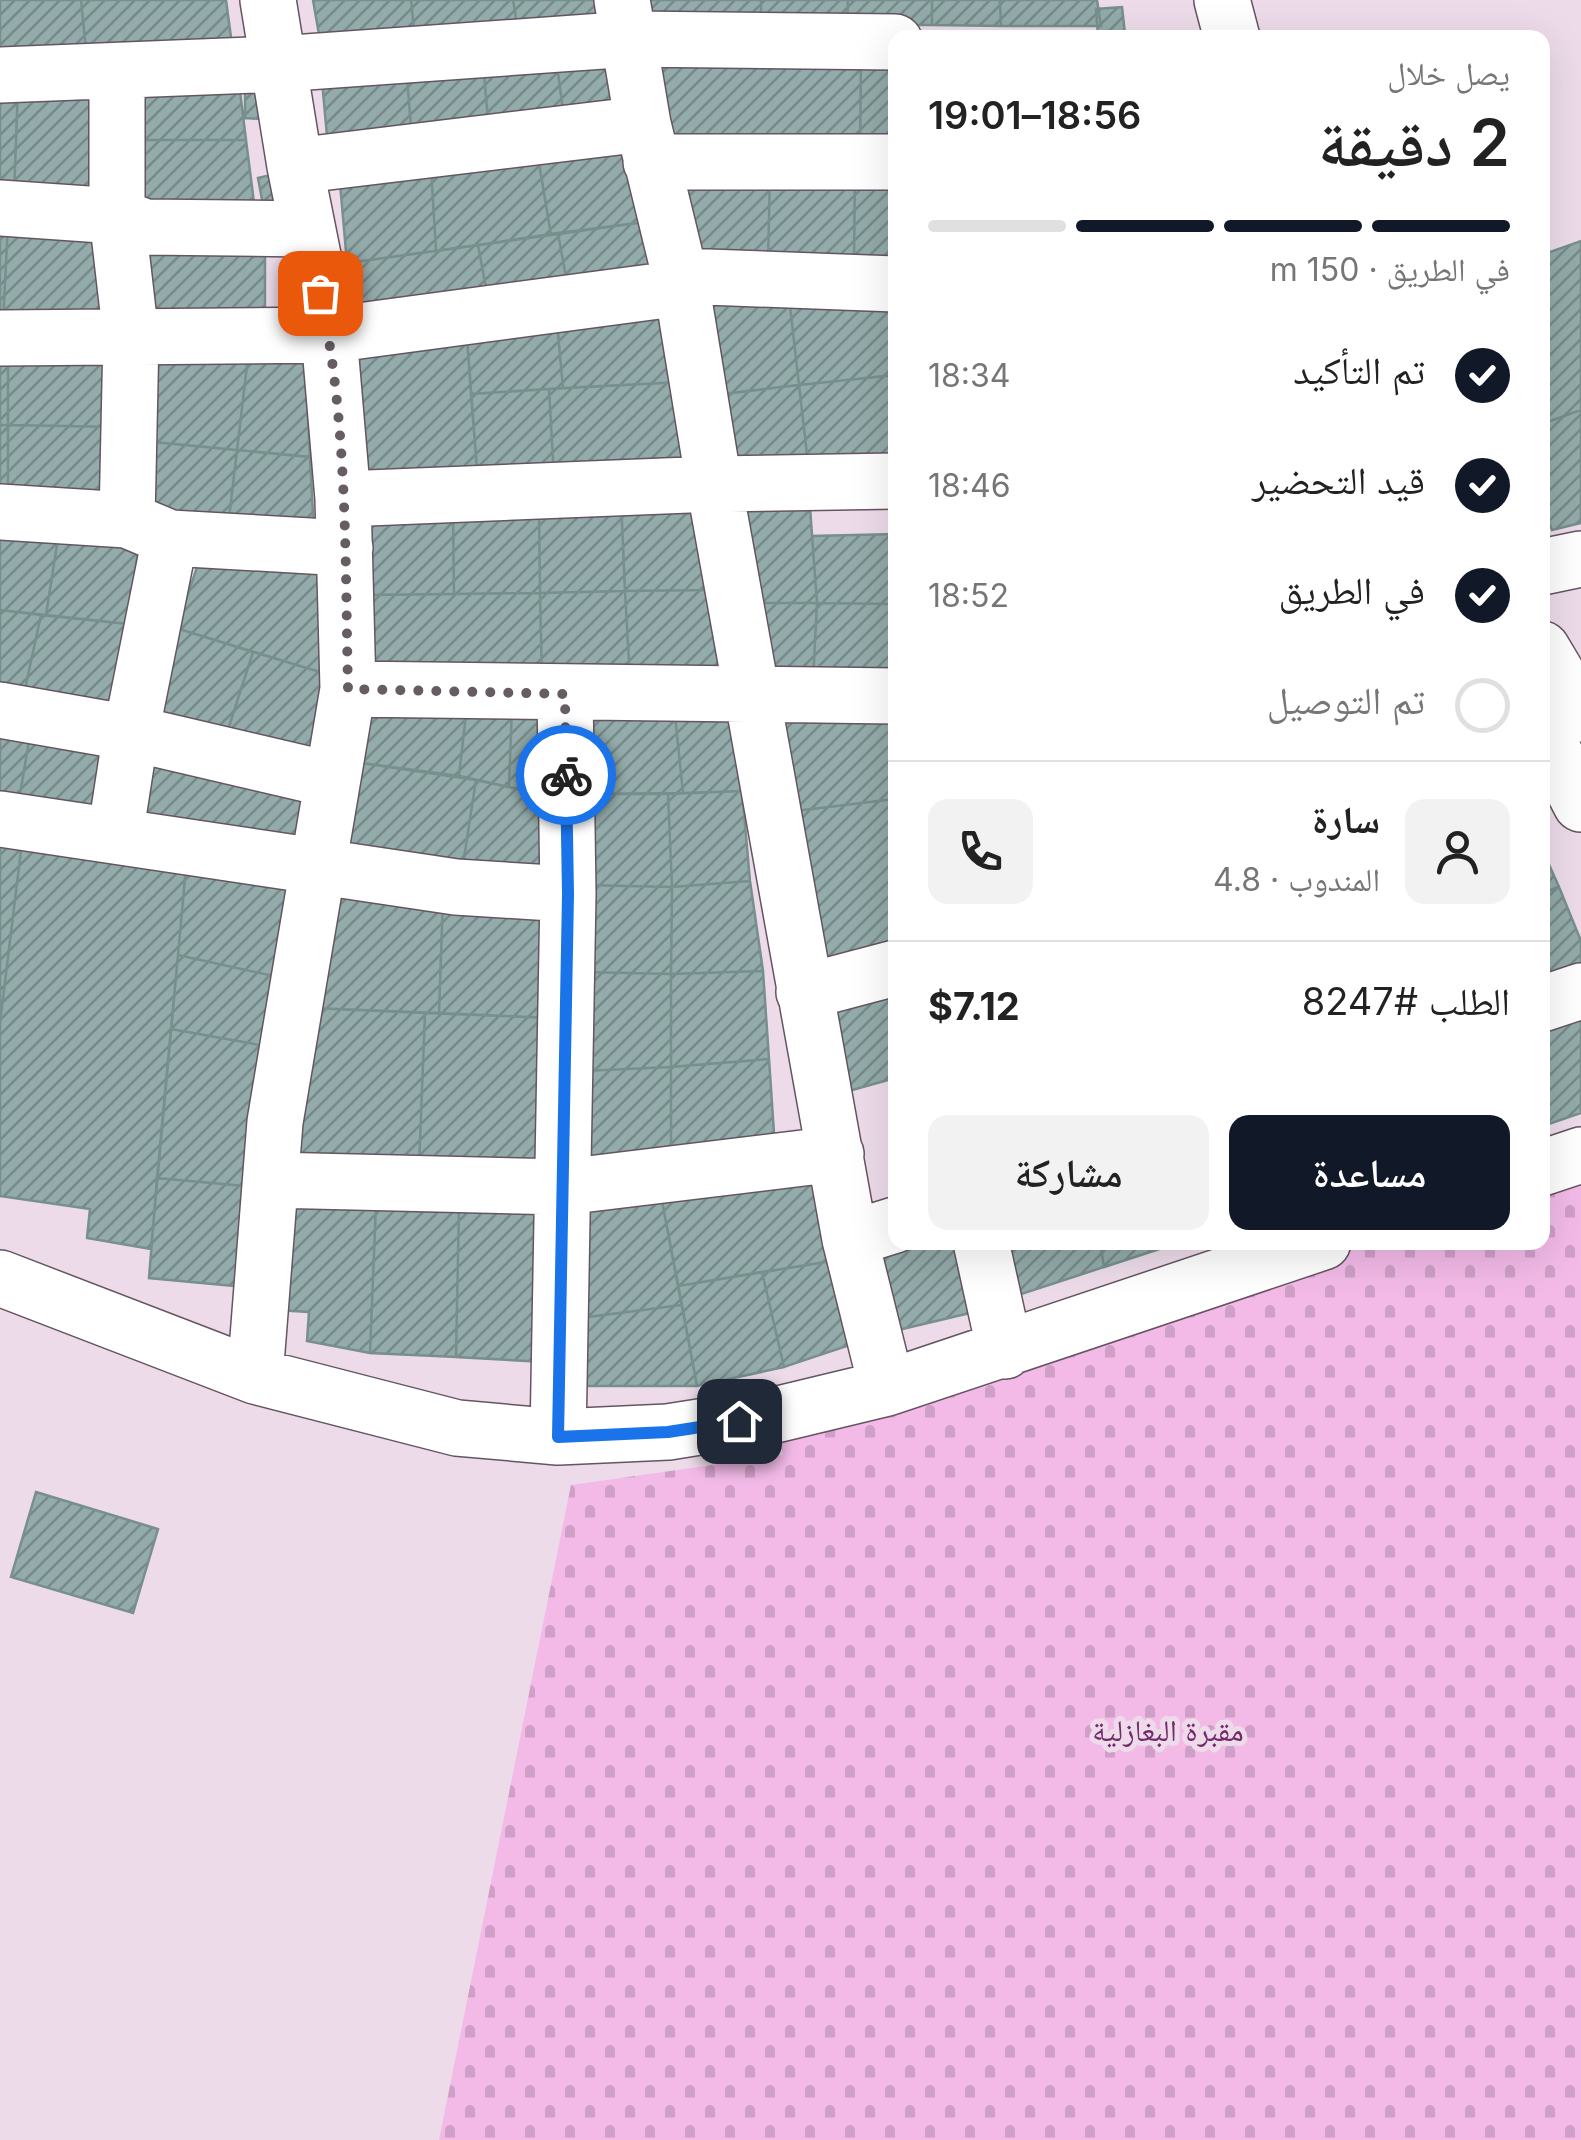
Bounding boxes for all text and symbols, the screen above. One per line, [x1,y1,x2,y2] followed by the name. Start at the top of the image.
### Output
[1387,54,1510,93] text: يصل خلال
[928,92,1141,138] text: 18:56–19:01
[1318,103,1510,182] text: 2 دقيقة
[1270,250,1510,289] text: في الطريق · 150 m
[278,251,363,336] pin
[293,266,348,321] icon: bag
[1293,347,1425,393] text: تم التأكيد
[1455,348,1510,403] icon: check
[928,356,1010,395] text: 18:34
[1252,457,1425,503] text: قيد التحضير
[1455,458,1510,513] icon: check
[928,466,1011,505] text: 18:46
[1278,567,1425,613] text: في الطريق
[1455,568,1510,623] icon: check
[928,576,1009,615] text: 18:52
[1267,677,1425,723] text: تم التوصيل
[516,725,616,825] courier
[539,748,594,803] icon: bike
[1312,796,1380,842] text: سارة
[928,799,1033,904] button: phone
[1405,799,1510,904] button: person
[1213,860,1380,899] text: المندوب · 4.8
[1302,978,1510,1024] text: الطلب #8247
[928,983,1020,1029] text: $7.12
[928,1115,1209,1230] button: مشاركة
[1229,1115,1510,1230] button: مساعدة
[697,1379,782,1464] pin
[712,1394,767,1449] icon: home
[1092,1712,1244,1748] park label: مقبرة البغازلية

